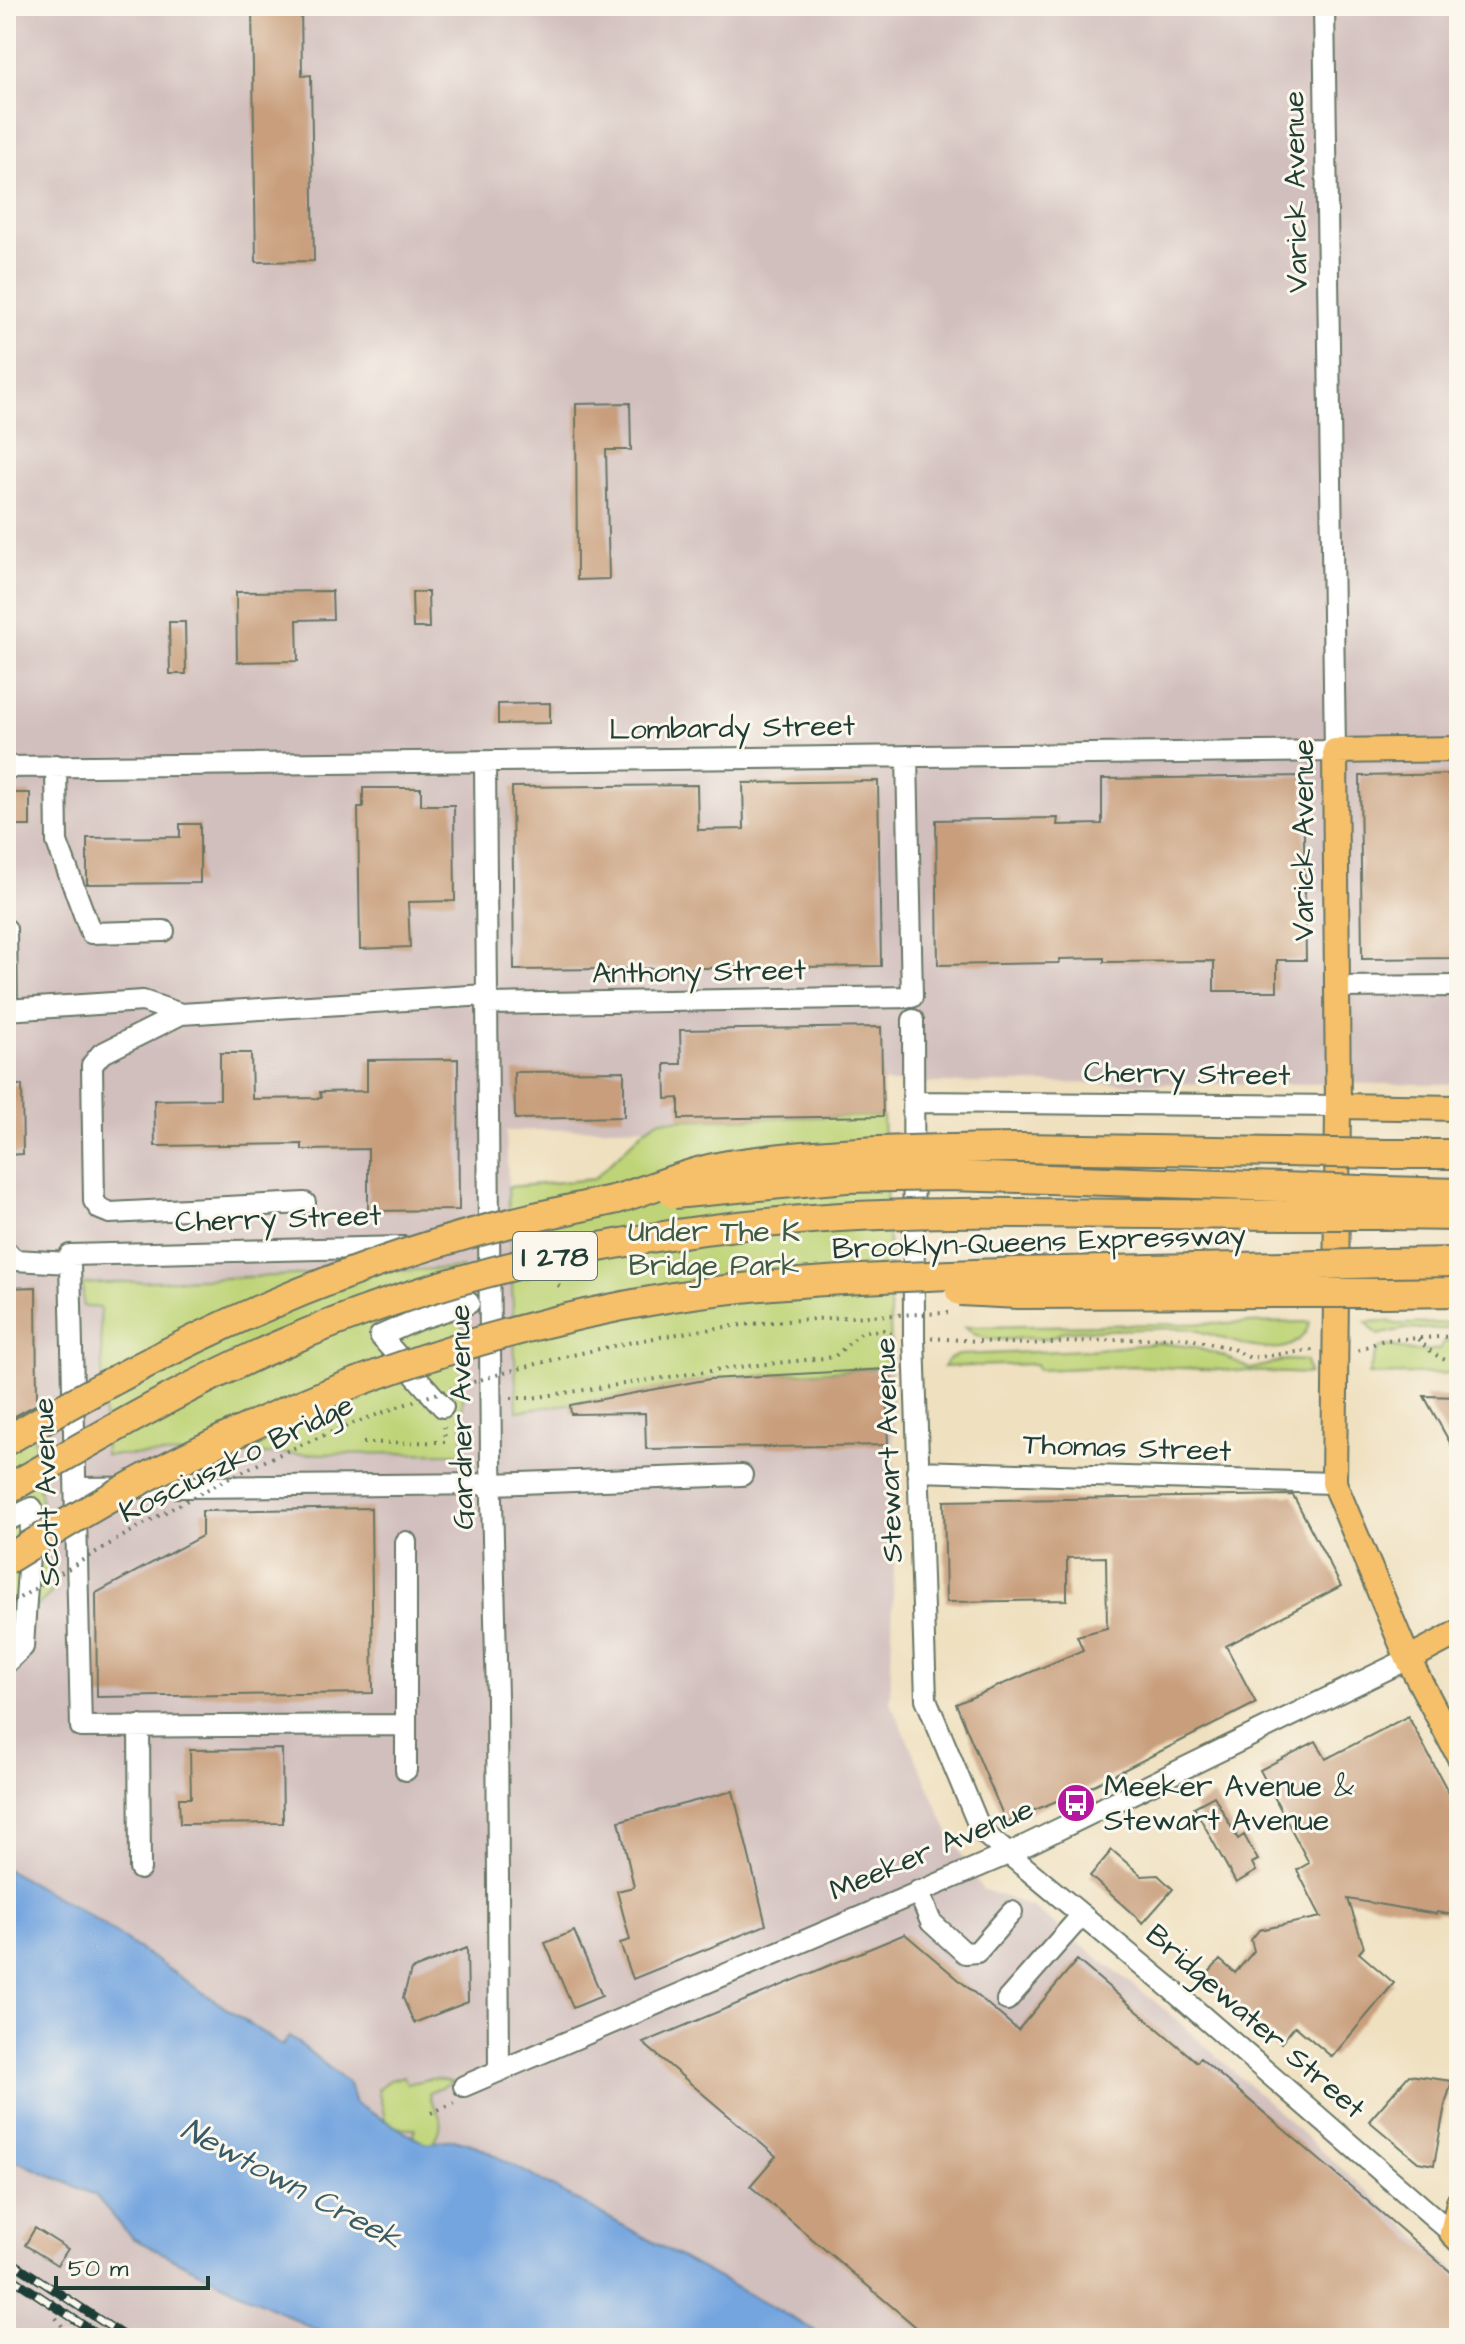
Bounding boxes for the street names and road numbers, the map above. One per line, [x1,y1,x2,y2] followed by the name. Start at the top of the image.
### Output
[1273,91,1319,293] street label: Varick Avenue
[609,705,855,752] street label: Lombardy Street
[1283,739,1325,941] street label: Varick Avenue
[592,949,806,996] street label: Anthony Street
[1083,1051,1291,1098] street label: Cherry Street
[174,1194,382,1245] street label: Cherry Street
[831,1214,1247,1271] street label: Brooklyn-Queens Expressway
[513,1232,597,1280] road number: I 278
[439,1304,485,1530] street label: Gardner Avenue
[864,1337,914,1563] street label: Stewart Avenue
[112,1384,361,1535] street label: Kosciuszko Bridge
[23,1397,71,1587] street label: Scott Avenue
[1022,1423,1232,1473] street label: Thomas Street
[823,1788,1040,1912] street label: Meeker Avenue
[1136,1915,1374,2130] street label: Bridgewater Street

